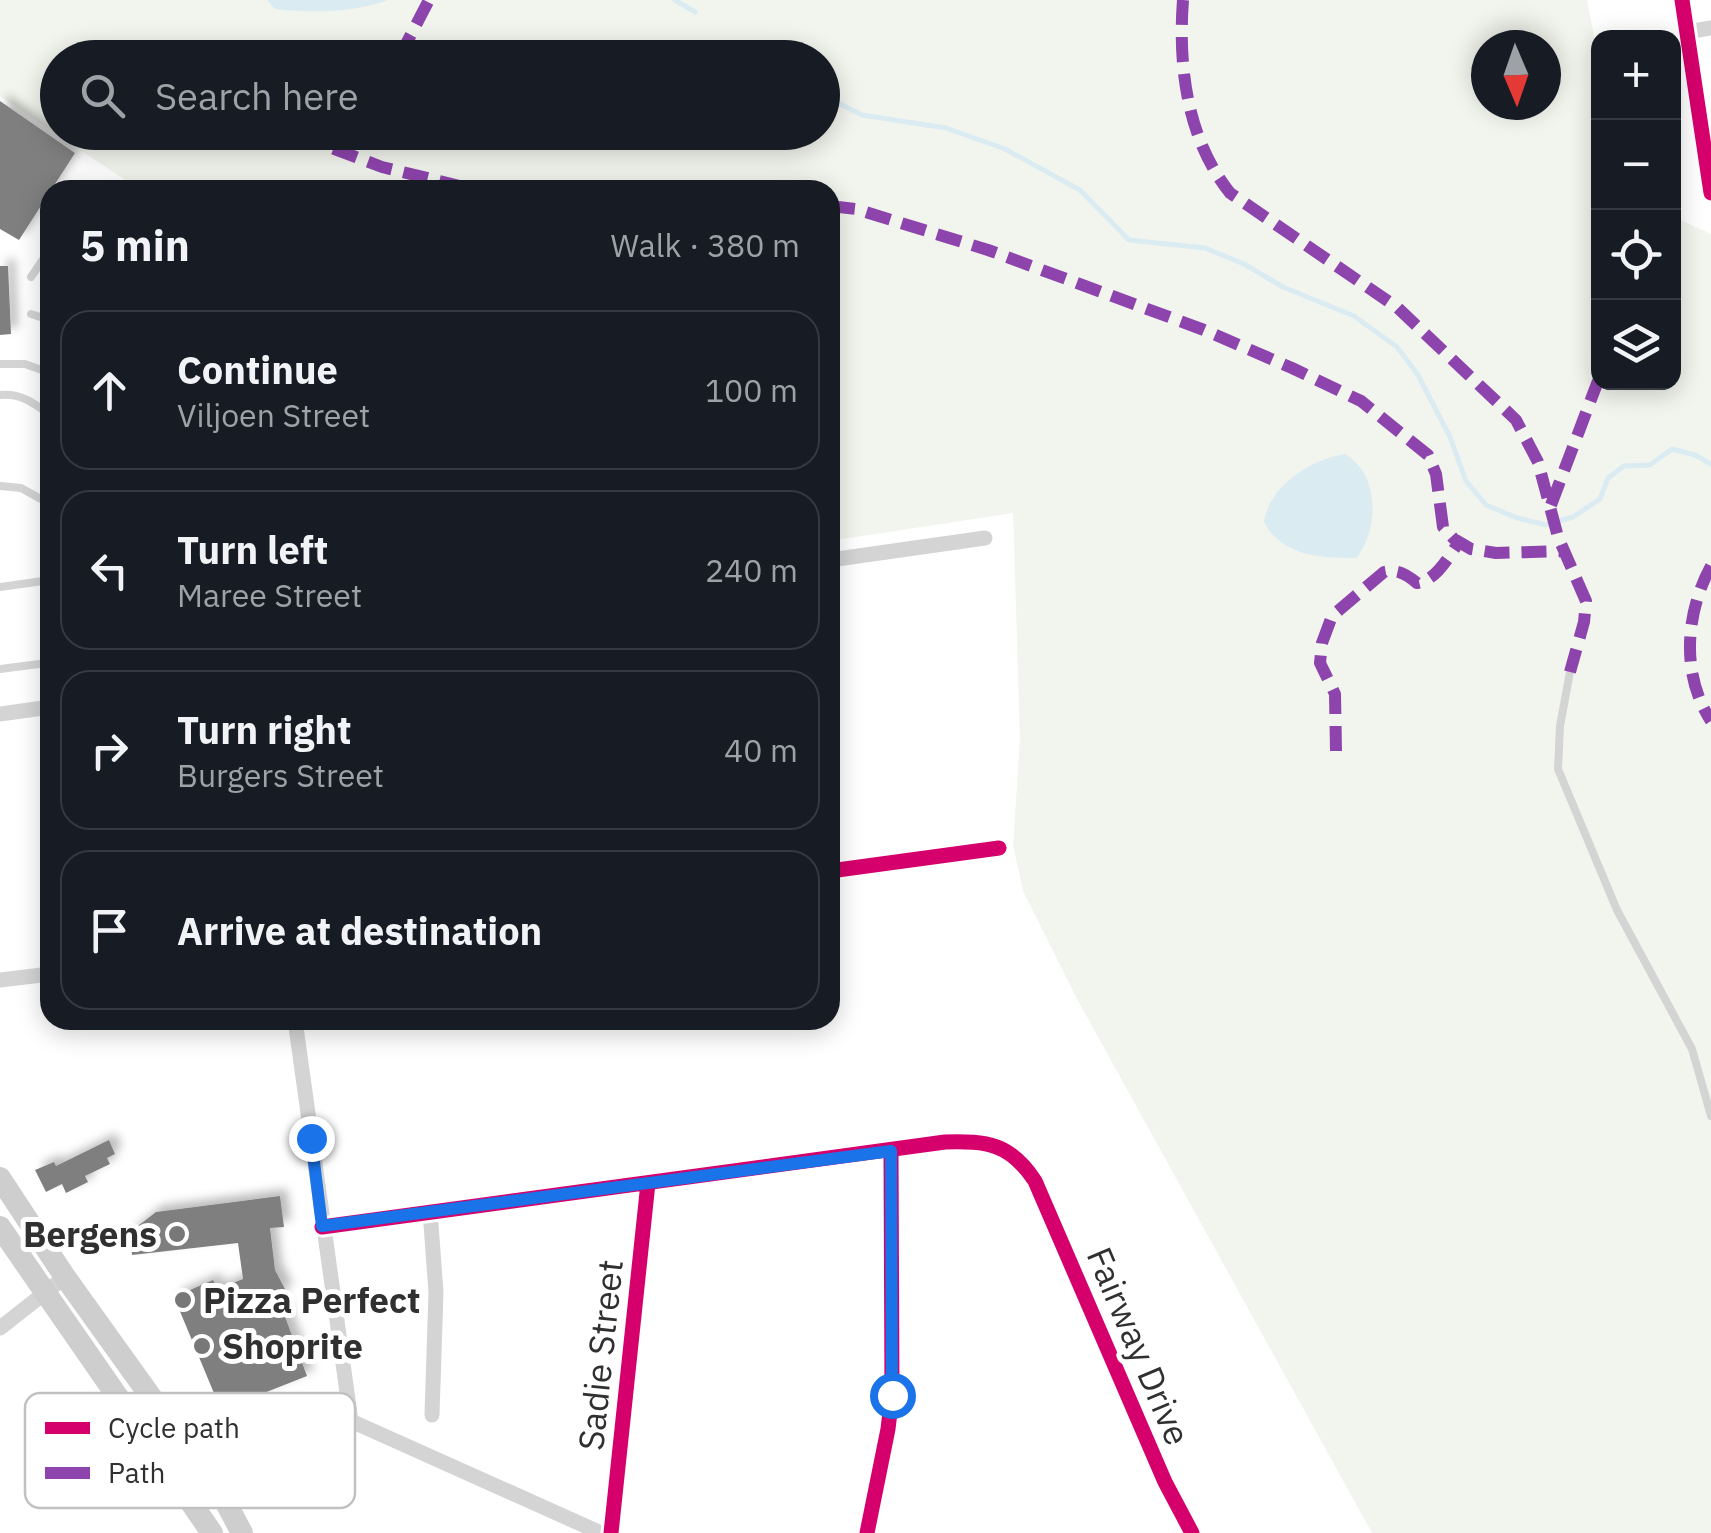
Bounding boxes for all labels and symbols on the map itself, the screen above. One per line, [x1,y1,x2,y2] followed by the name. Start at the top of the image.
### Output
[1471,30,1561,120] north arrow
[289,1116,335,1162] route end
[23,1211,157,1257] place label: Bergens
[166,1223,188,1245] marker: Bergens
[1077,1240,1201,1452] street label: Fairway Drive
[567,1257,633,1453] street label: Sadie Street
[203,1277,420,1323] place label: Pizza Perfect
[172,1289,194,1311] marker: Pizza Perfect
[222,1323,363,1369] place label: Shoprite
[191,1335,213,1357] marker: Shoprite
[870,1373,916,1419] route start
[25,1393,355,1508] legend
[108,1409,240,1446] text: Cycle path
[108,1454,165,1491] text: Path

